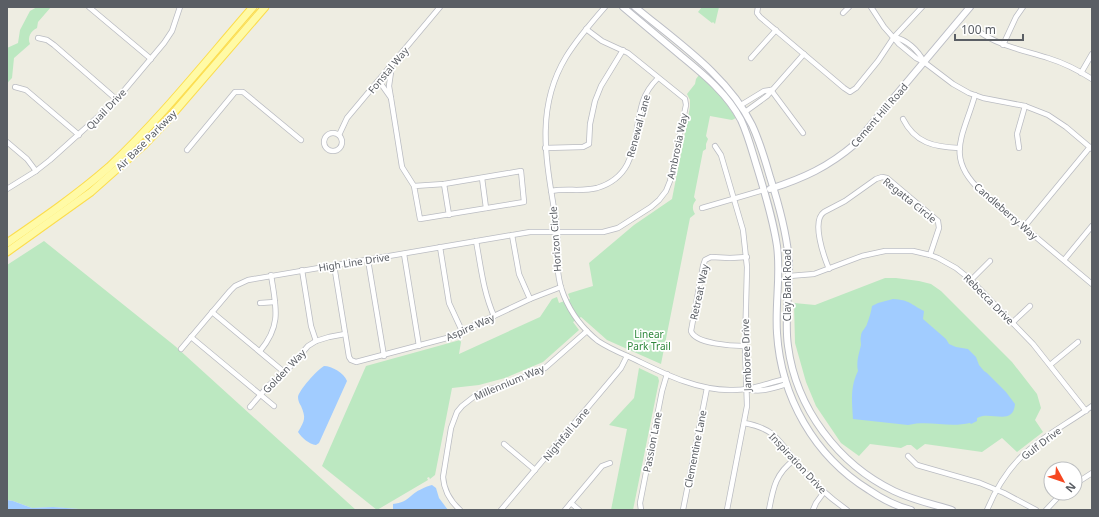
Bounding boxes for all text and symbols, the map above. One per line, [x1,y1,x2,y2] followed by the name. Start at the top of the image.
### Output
[955,16,1023,42] scale bar
[961,21,996,38] text: 100 m
[365,43,412,96] street label: Fonstal Way
[847,80,911,150] street label: Cement Hill Road
[83,85,129,133] street label: Quail Drive
[623,93,653,159] street label: Renewal Lane
[113,106,180,173] street label: Air Base Parkway
[663,111,691,180] street label: Ambrosia Way
[880,174,940,226] street label: Regatta Circle
[971,179,1041,243] street label: Candleberry Way
[546,205,564,272] street label: Horizon Circle
[317,249,391,275] street label: High Line Drive
[780,249,794,321] street label: Clay Bank Road
[686,262,712,321] street label: Retreat Way
[961,271,1018,328] street label: Rebecca Drive
[443,310,497,344] street label: Aspire Way
[738,318,754,392] street label: Jamboree Drive
[627,327,671,353] park label: Linear Park Trail
[259,345,309,396] street label: Golden Way
[472,360,547,403] street label: Millennium Way
[540,404,593,464] street label: Nightfall Lane
[681,409,709,489] street label: Clementine Lane
[639,410,665,473] street label: Passion Lane
[1018,423,1064,463] street label: Gulf Drive
[766,430,830,497] street label: Inspiration Drive
[1043,461,1083,501] north arrow
[1062,479,1080,496] text: N

